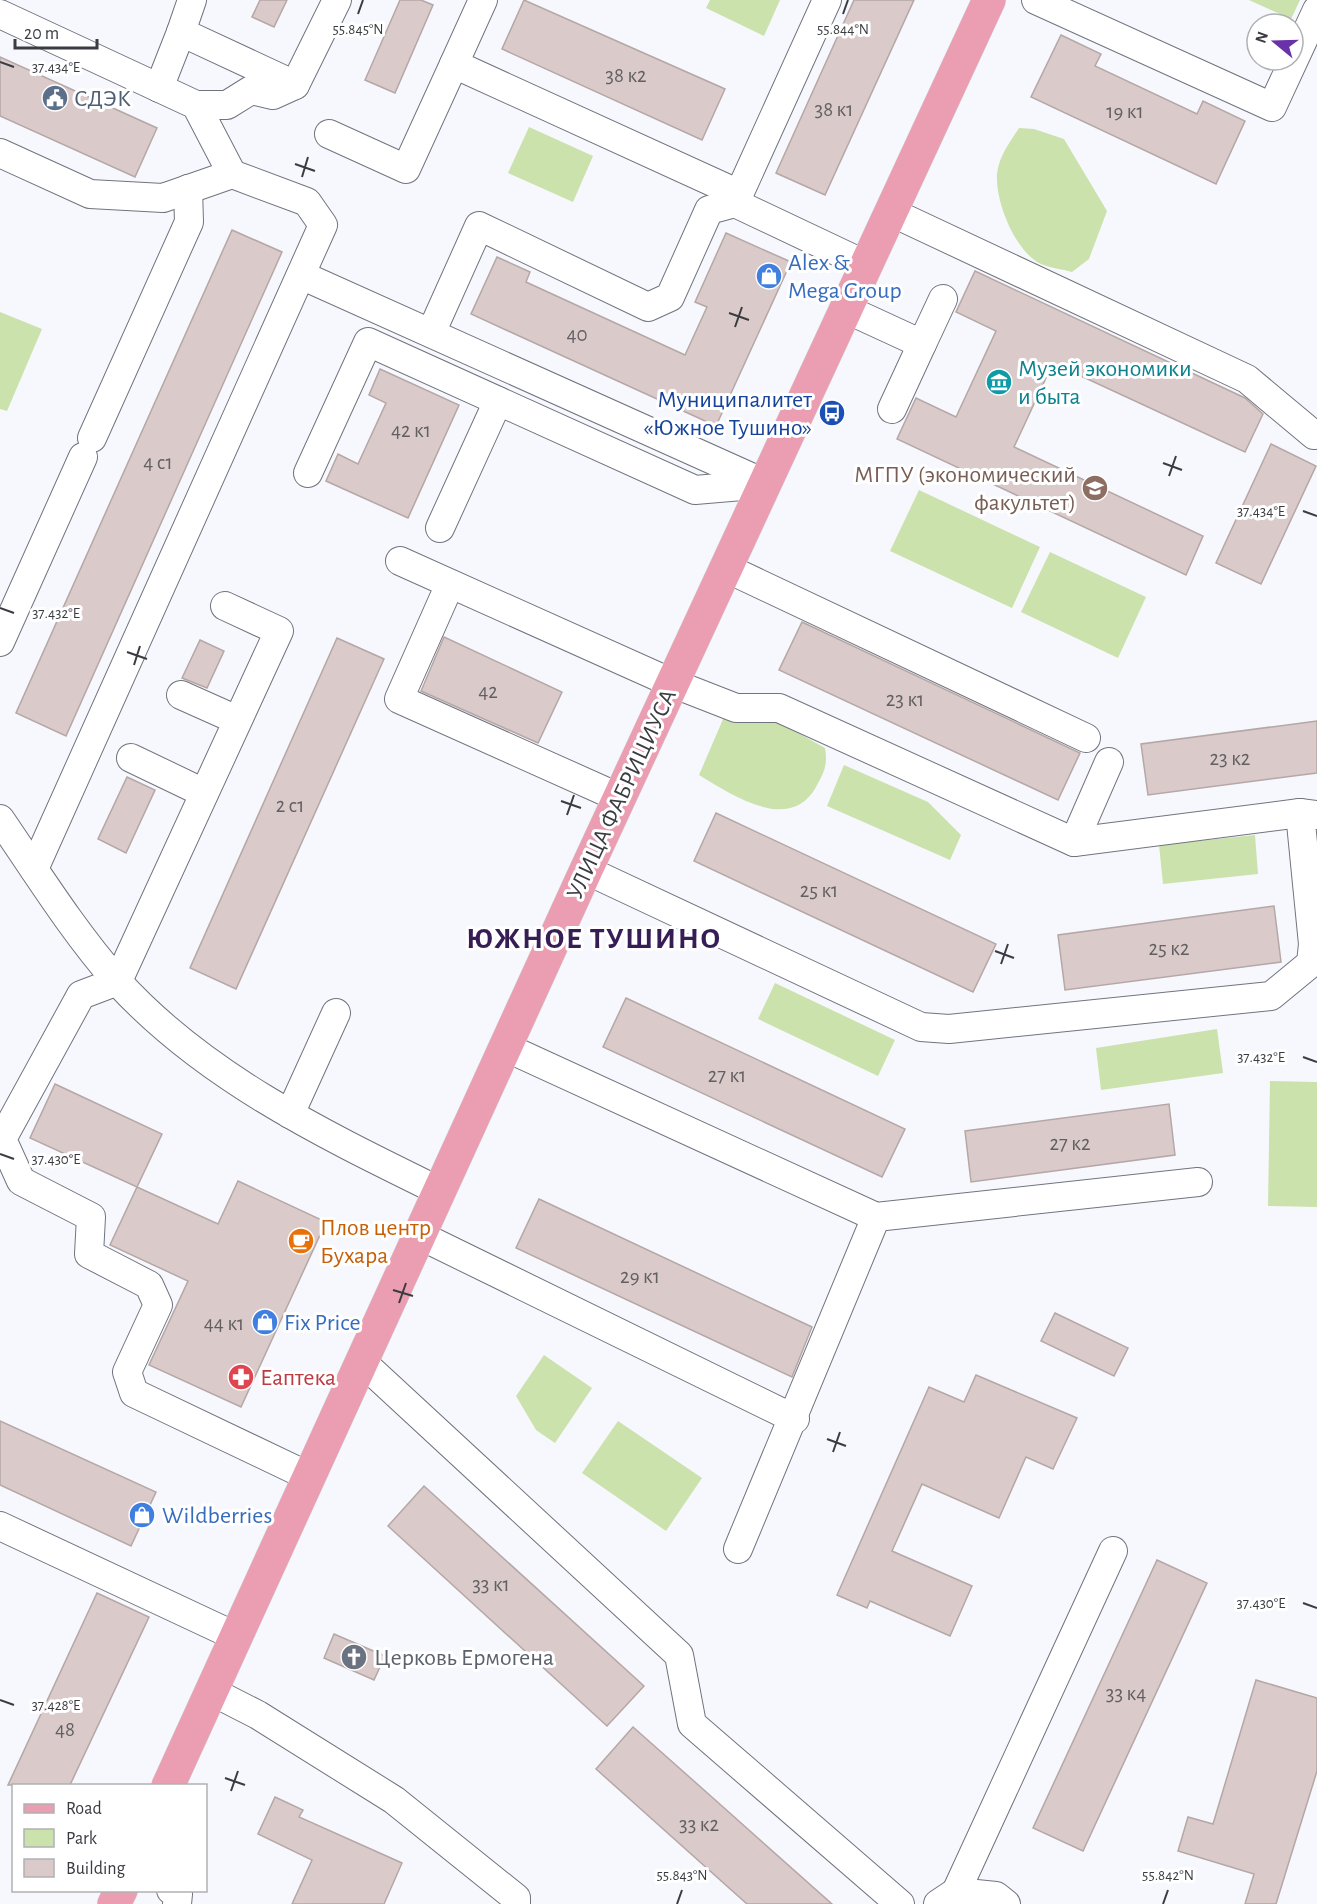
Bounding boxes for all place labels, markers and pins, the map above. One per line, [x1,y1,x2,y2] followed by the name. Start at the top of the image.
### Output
[40,83,70,113] public building icon: СДЭК
[74,87,131,111] place label: СДЭК
[788,251,902,303] place label: Alex & Mega Group
[754,261,784,291] shop icon: Alex & Mega Group
[1018,357,1192,409] place label: Музей экономики и быта
[984,367,1014,397] museum icon: Музей экономики и быта
[643,388,812,440] place label: Муниципалитет «Южное Тушино»
[817,398,847,428] bus stop icon: Муниципалитет «Южное Тушино»
[854,463,1076,515] place label: МГПУ (экономический факультет)
[1080,473,1110,503] school or university icon: МГПУ (экономический факультет)
[320,1216,431,1268] place label: Плов центр Бухара
[286,1226,316,1256] cafe icon: Плов центр Бухара
[250,1307,280,1337] shop icon: Fix Price
[284,1311,361,1335] place label: Fix Price
[226,1362,256,1392] pharmacy icon: Еаптека
[260,1366,336,1390] place label: Еаптека
[127,1500,157,1530] shop icon: Wildberries
[162,1504,272,1528] place label: Wildberries
[339,1642,369,1672] church icon: Церковь Ермогена
[374,1646,554,1670] place label: Церковь Ермогена

